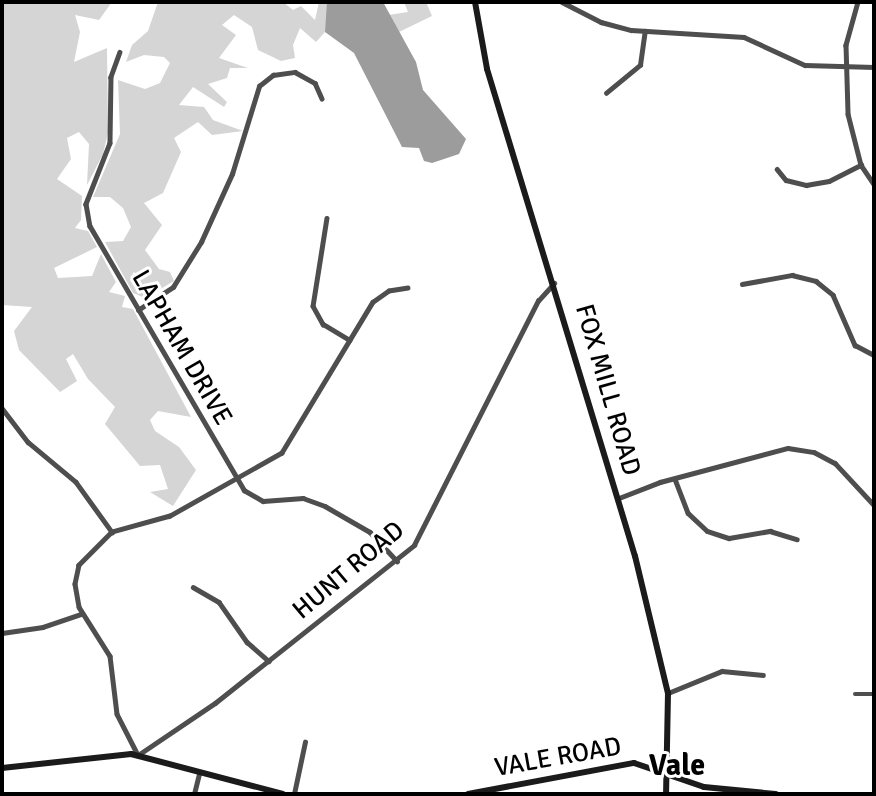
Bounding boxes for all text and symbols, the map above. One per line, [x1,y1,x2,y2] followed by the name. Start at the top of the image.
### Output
[124,265,238,431] street label: LAPHAM DRIVE
[568,301,646,479] street label: FOX MILL ROAD
[287,515,411,627] street label: HUNT ROAD
[492,732,624,784] street label: VALE ROAD
[649,748,705,784] district label: Vale

